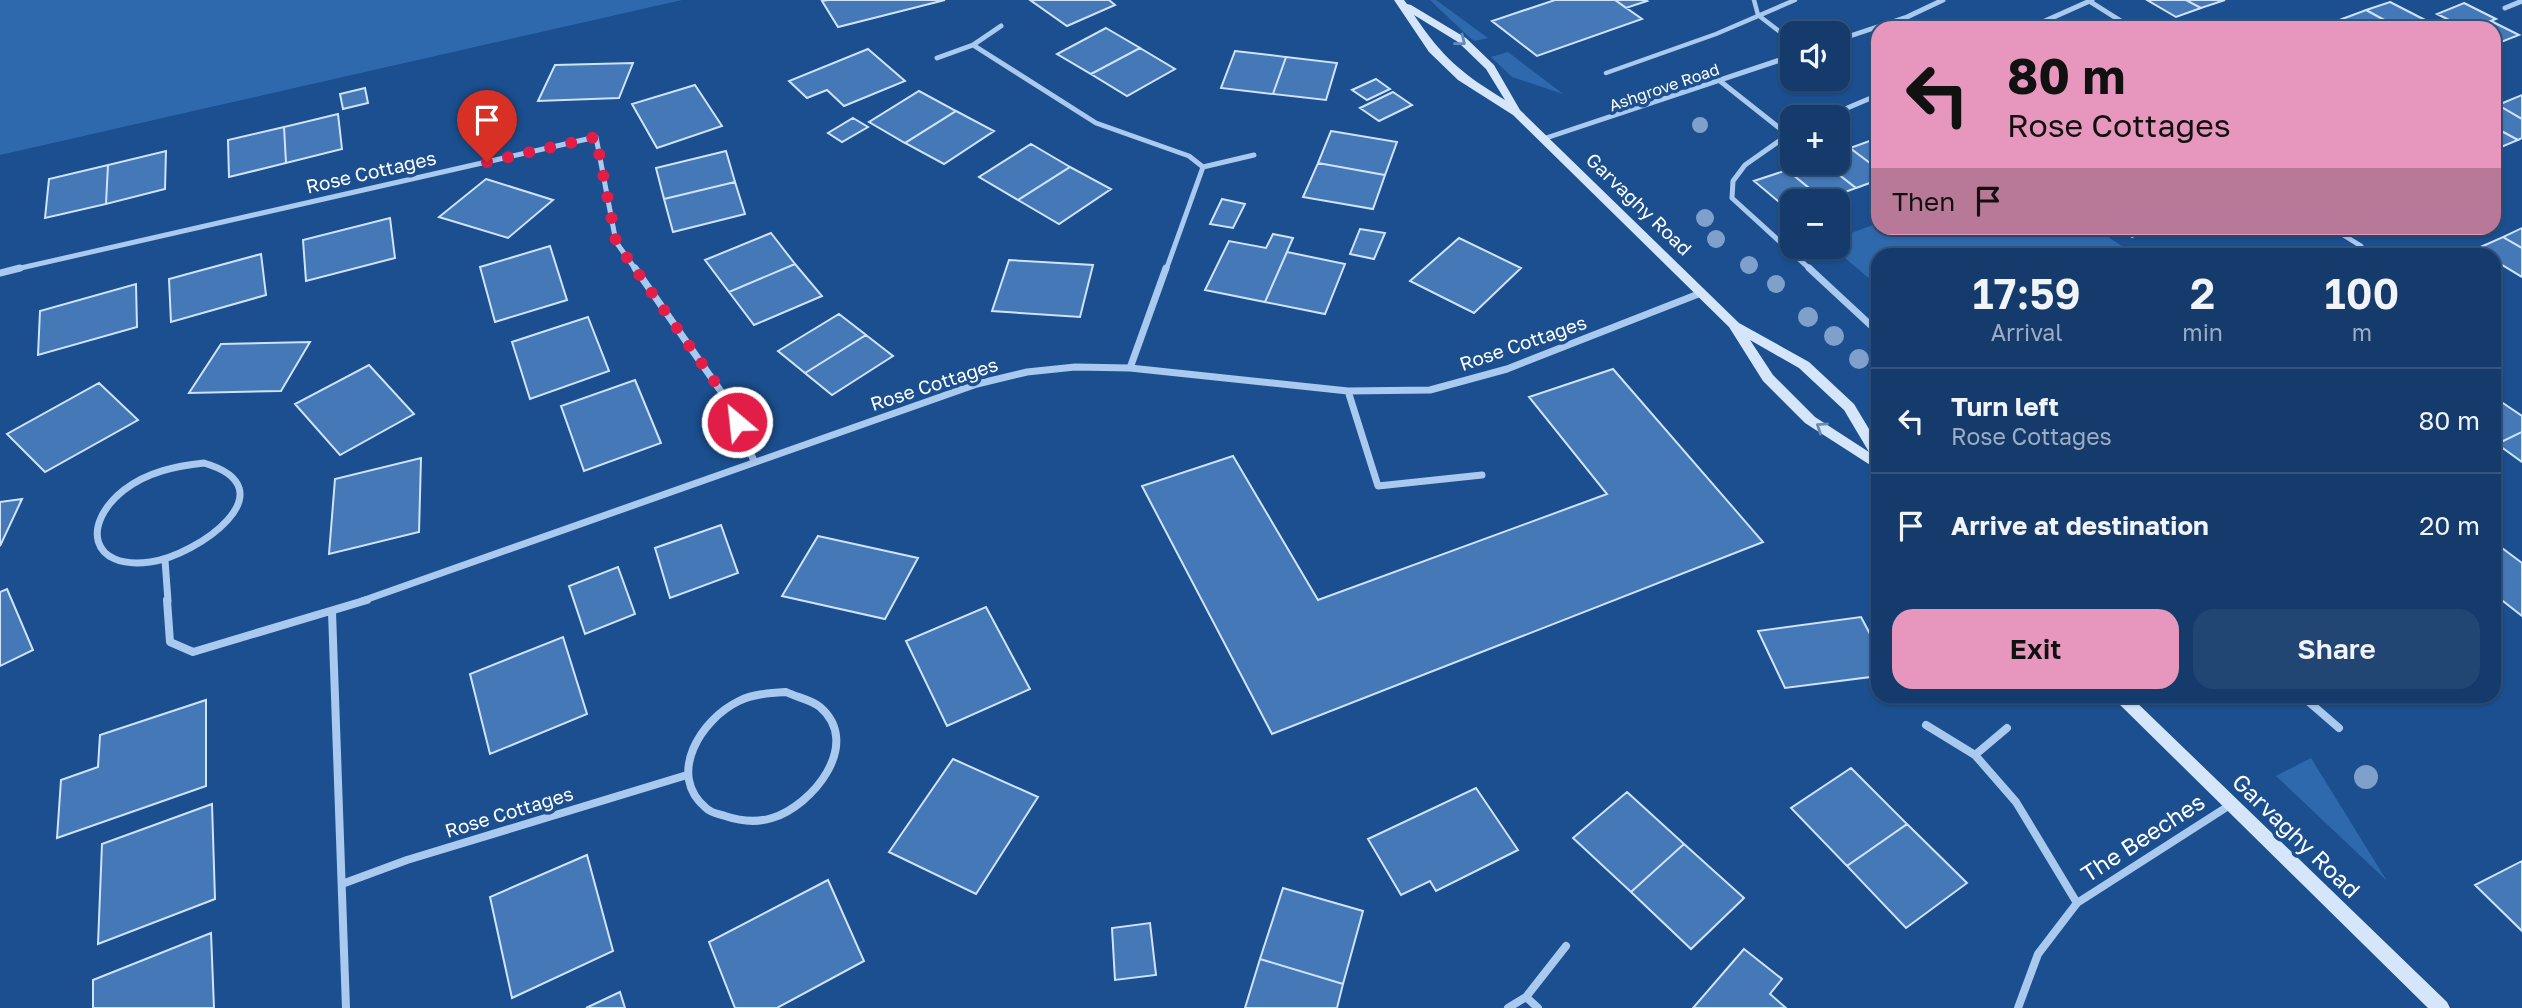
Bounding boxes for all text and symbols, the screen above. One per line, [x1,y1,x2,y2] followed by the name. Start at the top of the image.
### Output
[1780,21,1850,259] map controls
[1780,21,1850,91] button: sound
[1453,33,1465,46] one-way arrow
[2007,46,2125,105] text: 80 m
[1892,49,1983,140] icon: left
[1606,59,1722,115] street label: Ashgrove Road
[457,90,517,162] pin
[468,101,506,139] icon: arrive
[1780,105,1850,175] button: +
[2007,106,2231,144] text: Rose Cottages
[304,145,438,198] street label: Rose Cottages
[1582,147,1697,260] street label: Garvaghy Road
[1969,182,2007,220] icon: arrive
[1892,186,1955,217] text: Then
[1780,189,1850,259] button: −
[1973,268,2081,318] text: 17:59
[2190,268,2215,318] text: 2
[2325,268,2399,318] text: 100
[1456,310,1589,375] street label: Rose Cottages
[1991,318,2063,346] text: Arrival
[2182,318,2223,346] text: min
[2352,318,2372,346] text: m
[867,352,1001,415] street label: Rose Cottages
[700,385,774,459] position arrow
[1951,391,2059,422] text: Turn left
[1892,402,1930,440] icon: left
[2419,405,2480,436] text: 80 m
[1951,422,2112,450] text: Rose Cottages
[1816,423,1829,436] one-way arrow
[1892,507,1930,545] icon: arrive
[1951,510,2209,541] text: Arrive at destination
[2419,510,2480,541] text: 20 m
[1892,609,2179,689] button: Exit
[2193,609,2480,689] button: Share
[2227,767,2366,903] street label: Garvaghy Road
[442,781,576,842] street label: Rose Cottages
[2075,787,2210,888] street label: The Beeches

